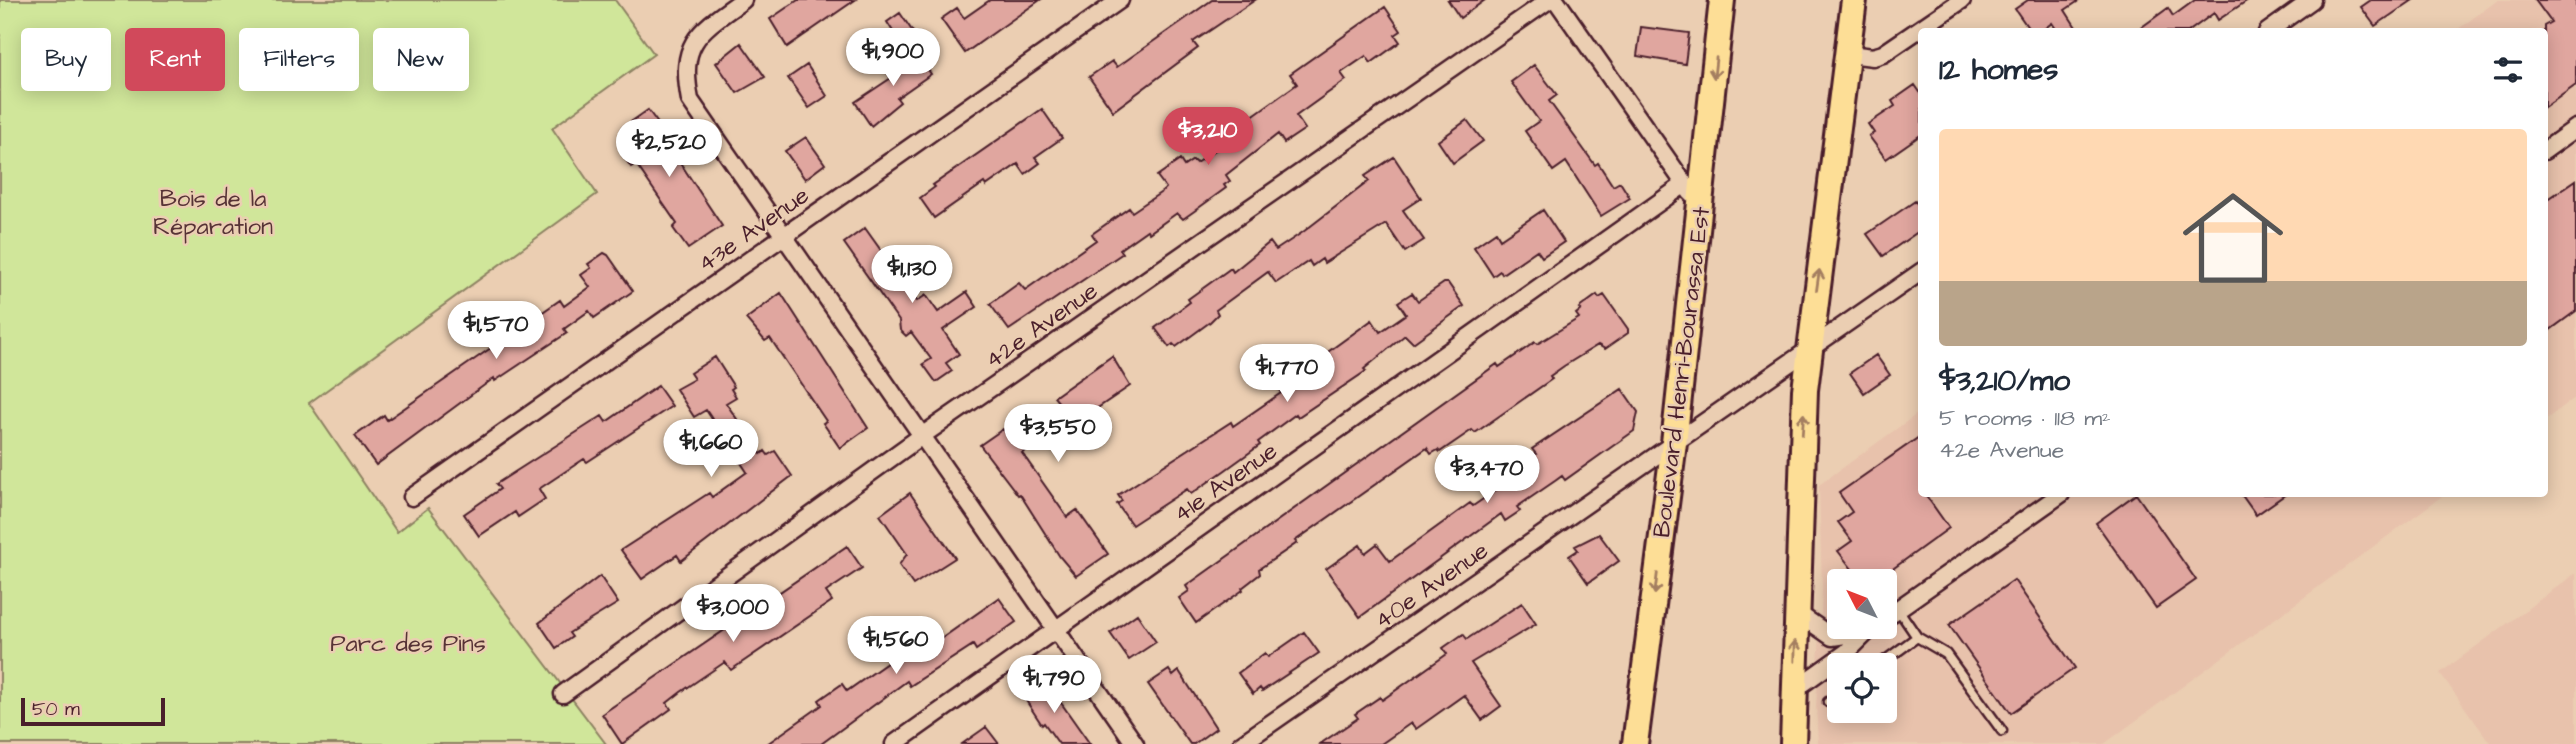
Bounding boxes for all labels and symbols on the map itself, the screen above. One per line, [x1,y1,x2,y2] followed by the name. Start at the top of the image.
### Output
[836,28,950,88] pin: $1,900
[1709,56,1722,79] one-way arrow
[1151,108,1265,167] pin: $3,210
[612,120,726,179] pin: $2,520
[691,179,816,281] street label: 43e Avenue
[153,182,273,244] park label: Bois de la Réparation
[1645,204,1719,540] street label: Boulevard Henri-Bourassa Est
[855,246,969,305] pin: $1,130
[1811,269,1824,292] one-way arrow
[978,274,1105,377] street label: 42e Avenue
[439,302,553,361] pin: $1,570
[1230,344,1344,404] pin: $1,770
[1001,405,1115,464] pin: $3,550
[1796,413,1809,436] one-way arrow
[654,420,768,479] pin: $1,660
[1167,434,1284,531] street label: 41e Avenue
[1430,446,1544,505] pin: $3,470
[1368,534,1495,638] street label: 40e Avenue
[1827,569,1897,639] north arrow
[1649,572,1662,594] one-way arrow
[676,584,790,644] pin: $3,000
[839,616,953,676] pin: $1,560
[330,627,486,661] park label: Parc des Pins
[1788,640,1802,663] one-way arrow
[997,656,1111,715] pin: $1,790
[21,695,164,727] scale bar

